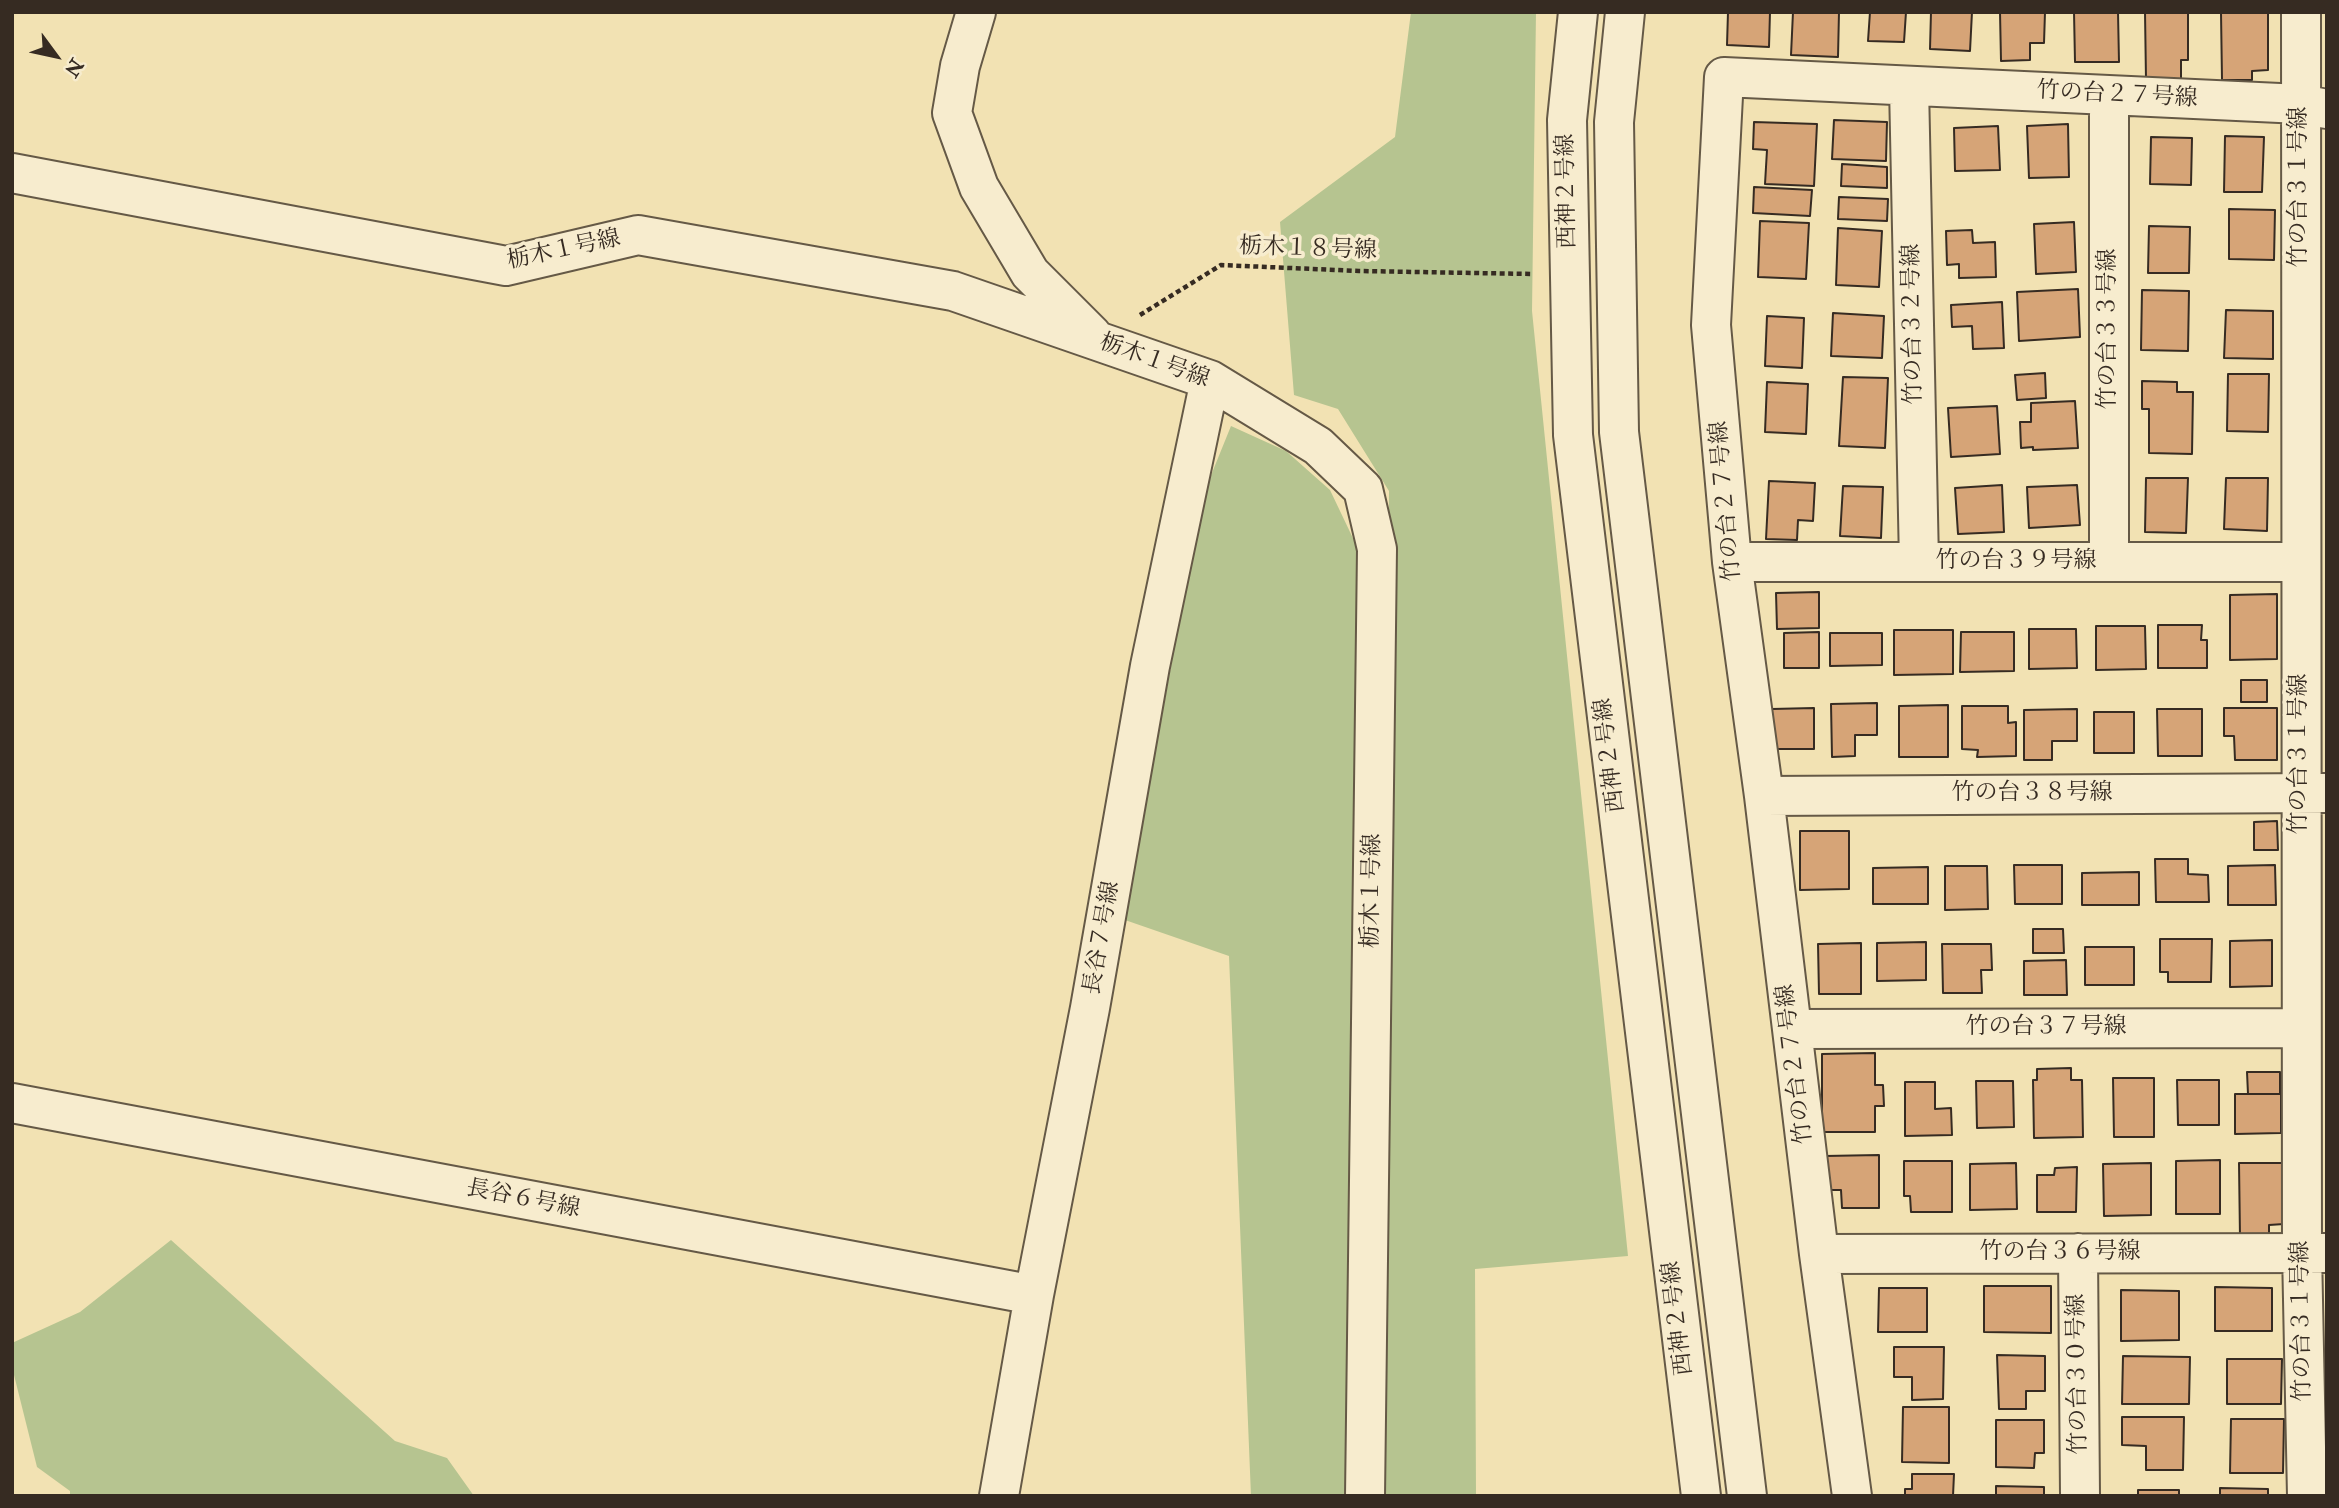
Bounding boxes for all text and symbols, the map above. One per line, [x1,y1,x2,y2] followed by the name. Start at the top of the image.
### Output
[21,21,91,91] north arrow
[59,54,88,81] text: N
[2036,78,2198,114] street label: 竹の台２７号線
[2286,107,2314,267] street label: 竹の台３１号線
[1553,133,1583,249] street label: 西神２号線
[505,226,623,276] street label: 栃木１号線
[1239,234,1377,266] street label: 栃木１８号線
[1899,243,1929,405] street label: 竹の台３２号線
[2095,249,2123,409] street label: 竹の台３３号線
[1095,329,1213,395] street label: 栃木１号線
[1706,420,1748,582] street label: 竹の台２７号線
[1936,548,2096,576] street label: 竹の台３９号線
[2286,674,2314,834] street label: 竹の台３１号線
[1590,696,1632,814] street label: 西神２号線
[1952,780,2112,808] street label: 竹の台３８号線
[1358,833,1388,949] street label: 栃木１号線
[1079,879,1127,997] street label: 長谷７号線
[1772,982,1820,1146] street label: 竹の台２７号線
[1966,1014,2126,1042] street label: 竹の台３７号線
[464,1175,582,1225] street label: 長谷６号線
[1980,1239,2140,1267] street label: 竹の台３６号線
[2288,1240,2318,1402] street label: 竹の台３１号線
[1658,1259,1700,1377] street label: 西神２号線
[2064,1293,2094,1455] street label: 竹の台３０号線

